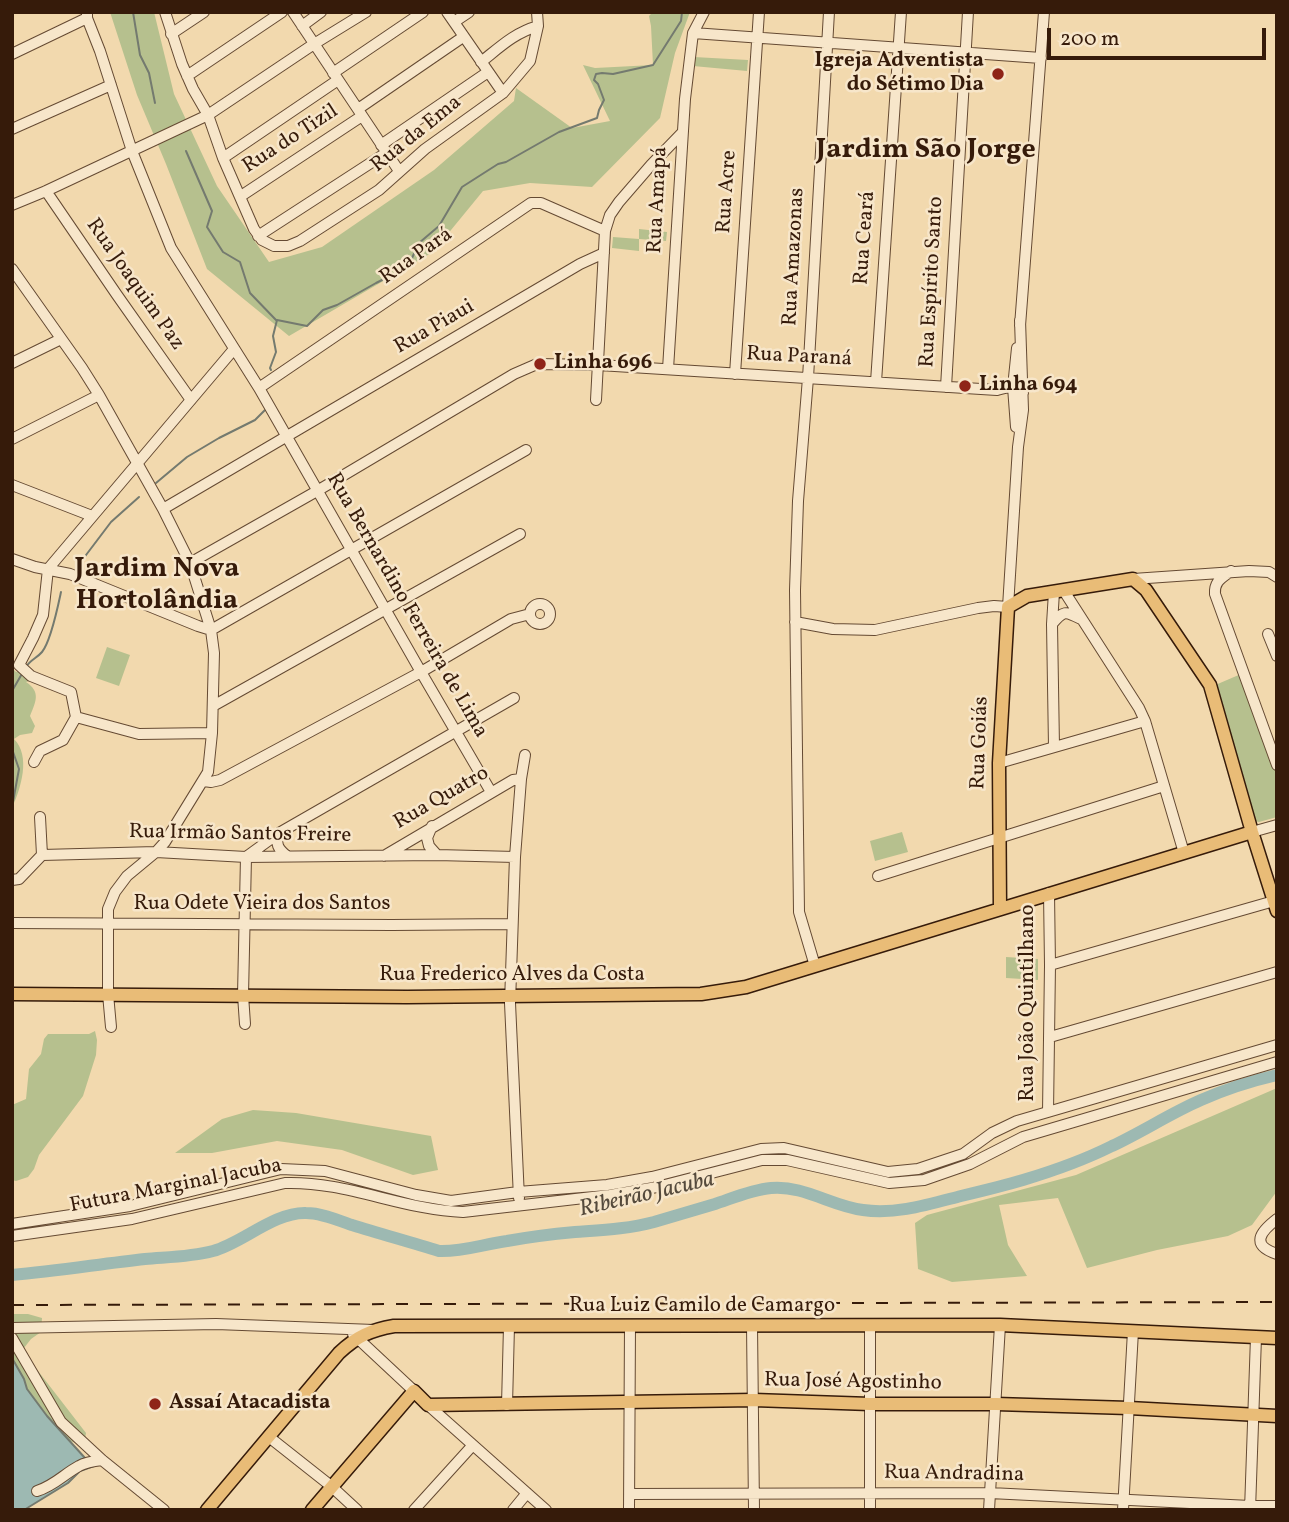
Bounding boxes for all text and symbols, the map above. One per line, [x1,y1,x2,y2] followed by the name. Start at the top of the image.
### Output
[1051,14,1270,58] scale bar
[1060,25,1120,54] text: 200 m
[814,49,984,99] place label: Igreja Adventista do Sétimo Dia
[990,66,1006,82] marker: Igreja Adventista do Sétimo Dia
[367,91,467,179] street label: Rua da Ema
[239,100,343,180] street label: Rua do Tizil
[816,135,1036,169] district label: Jardim São Jorge
[644,146,674,254] street label: Rua Amapá
[713,150,743,234] street label: Rua Acre
[779,187,811,327] street label: Rua Amazonas
[850,190,882,286] street label: Rua Ceará
[916,196,950,368] street label: Rua Espírito Santo
[79,214,189,356] street label: Rua Joaquim Paz
[376,223,458,291] street label: Rua Pará
[391,295,479,361] street label: Rua Piaui
[746,343,852,373] street label: Rua Paraná
[554,351,652,377] place label: Linha 696
[532,356,548,372] marker: Linha 696
[979,373,1078,399] place label: Linha 694
[957,378,973,394] marker: Linha 694
[320,469,492,743] street label: Rua Bernardino Ferreira de Lima
[75,554,239,620] district label: Jardim Nova Hortolândia
[967,696,995,790] street label: Rua Goiás
[390,762,494,836] street label: Rua Quatro
[128,820,352,850] street label: Rua Irmão Santos Freire
[134,892,390,918] street label: Rua Odete Vieira dos Santos
[1016,904,1042,1102] street label: Rua João Quintilhano
[379,963,645,989] street label: Rua Frederico Alves da Costa
[68,1154,284,1220] street label: Futura Marginal Jacuba
[577,1167,717,1225] water label: Ribeirão Jacuba
[569,1294,835,1320] street label: Rua Luiz Camilo de Camargo
[764,1369,942,1397] street label: Rua José Agostinho
[169,1391,330,1417] place label: Assaí Atacadista
[147,1396,163,1412] marker: Assaí Atacadista
[884,1461,1024,1489] street label: Rua Andradina

